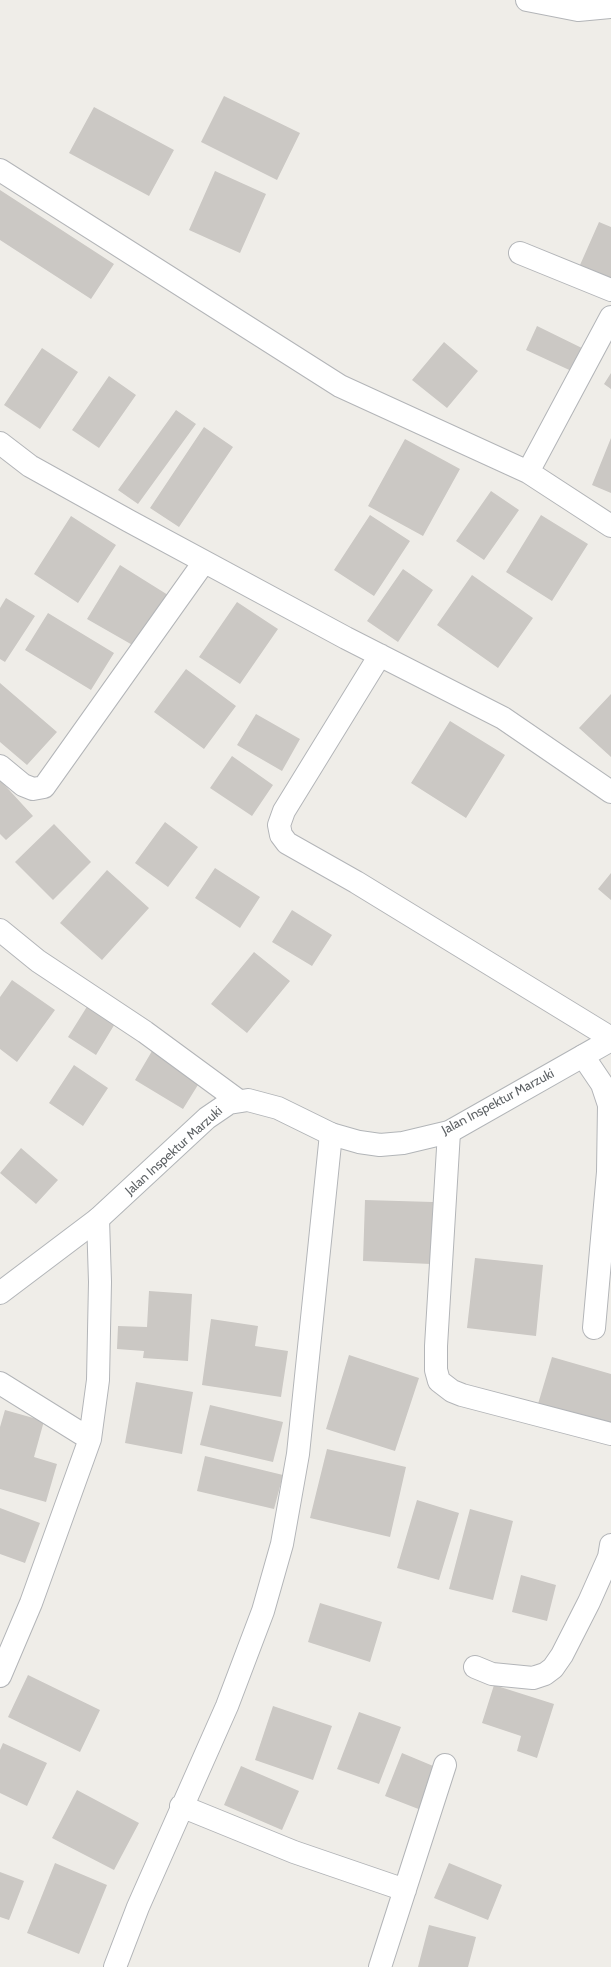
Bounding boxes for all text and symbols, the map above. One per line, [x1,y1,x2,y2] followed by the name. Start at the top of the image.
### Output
[439,1066,557,1138] street label: Jalan Inspektur Marzuki
[122,1103,226,1199] street label: Jalan Inspektur Marzuki

